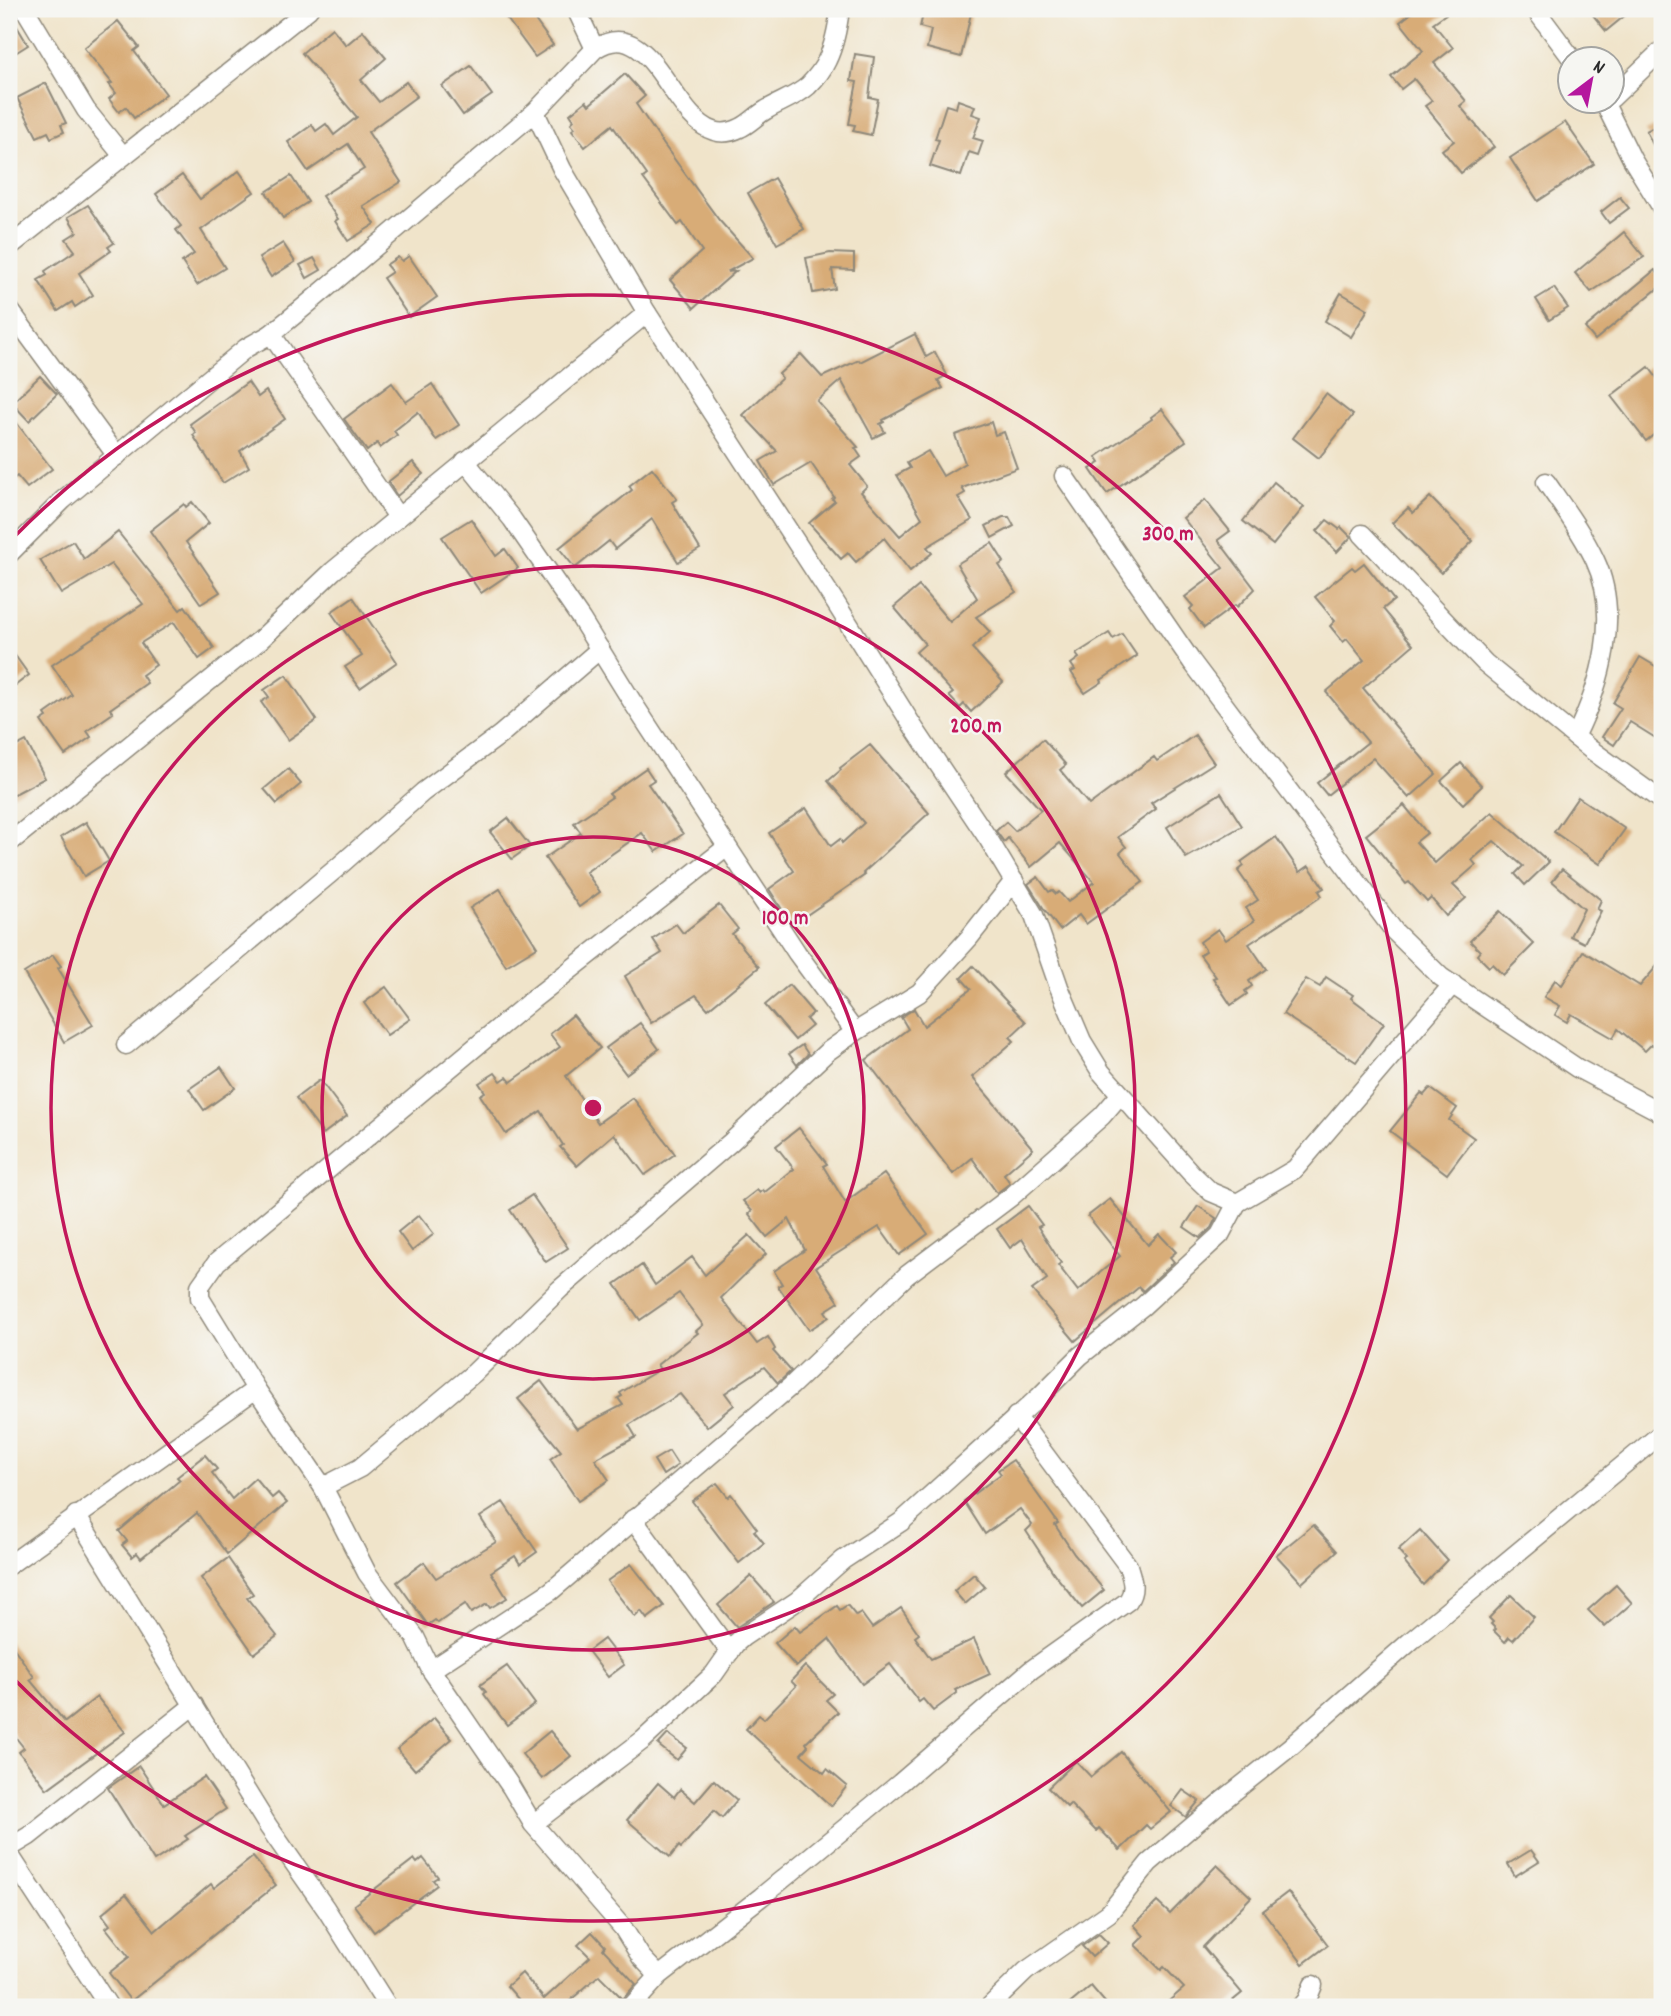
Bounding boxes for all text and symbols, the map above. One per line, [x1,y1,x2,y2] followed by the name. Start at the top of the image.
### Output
[1556,46,1626,116] north arrow
[1587,55,1609,82] text: N
[1142,521,1194,551] text: 300 m
[950,713,1002,743] text: 200 m
[762,905,808,935] text: 100 m
[581,1096,605,1120] centre of rings

